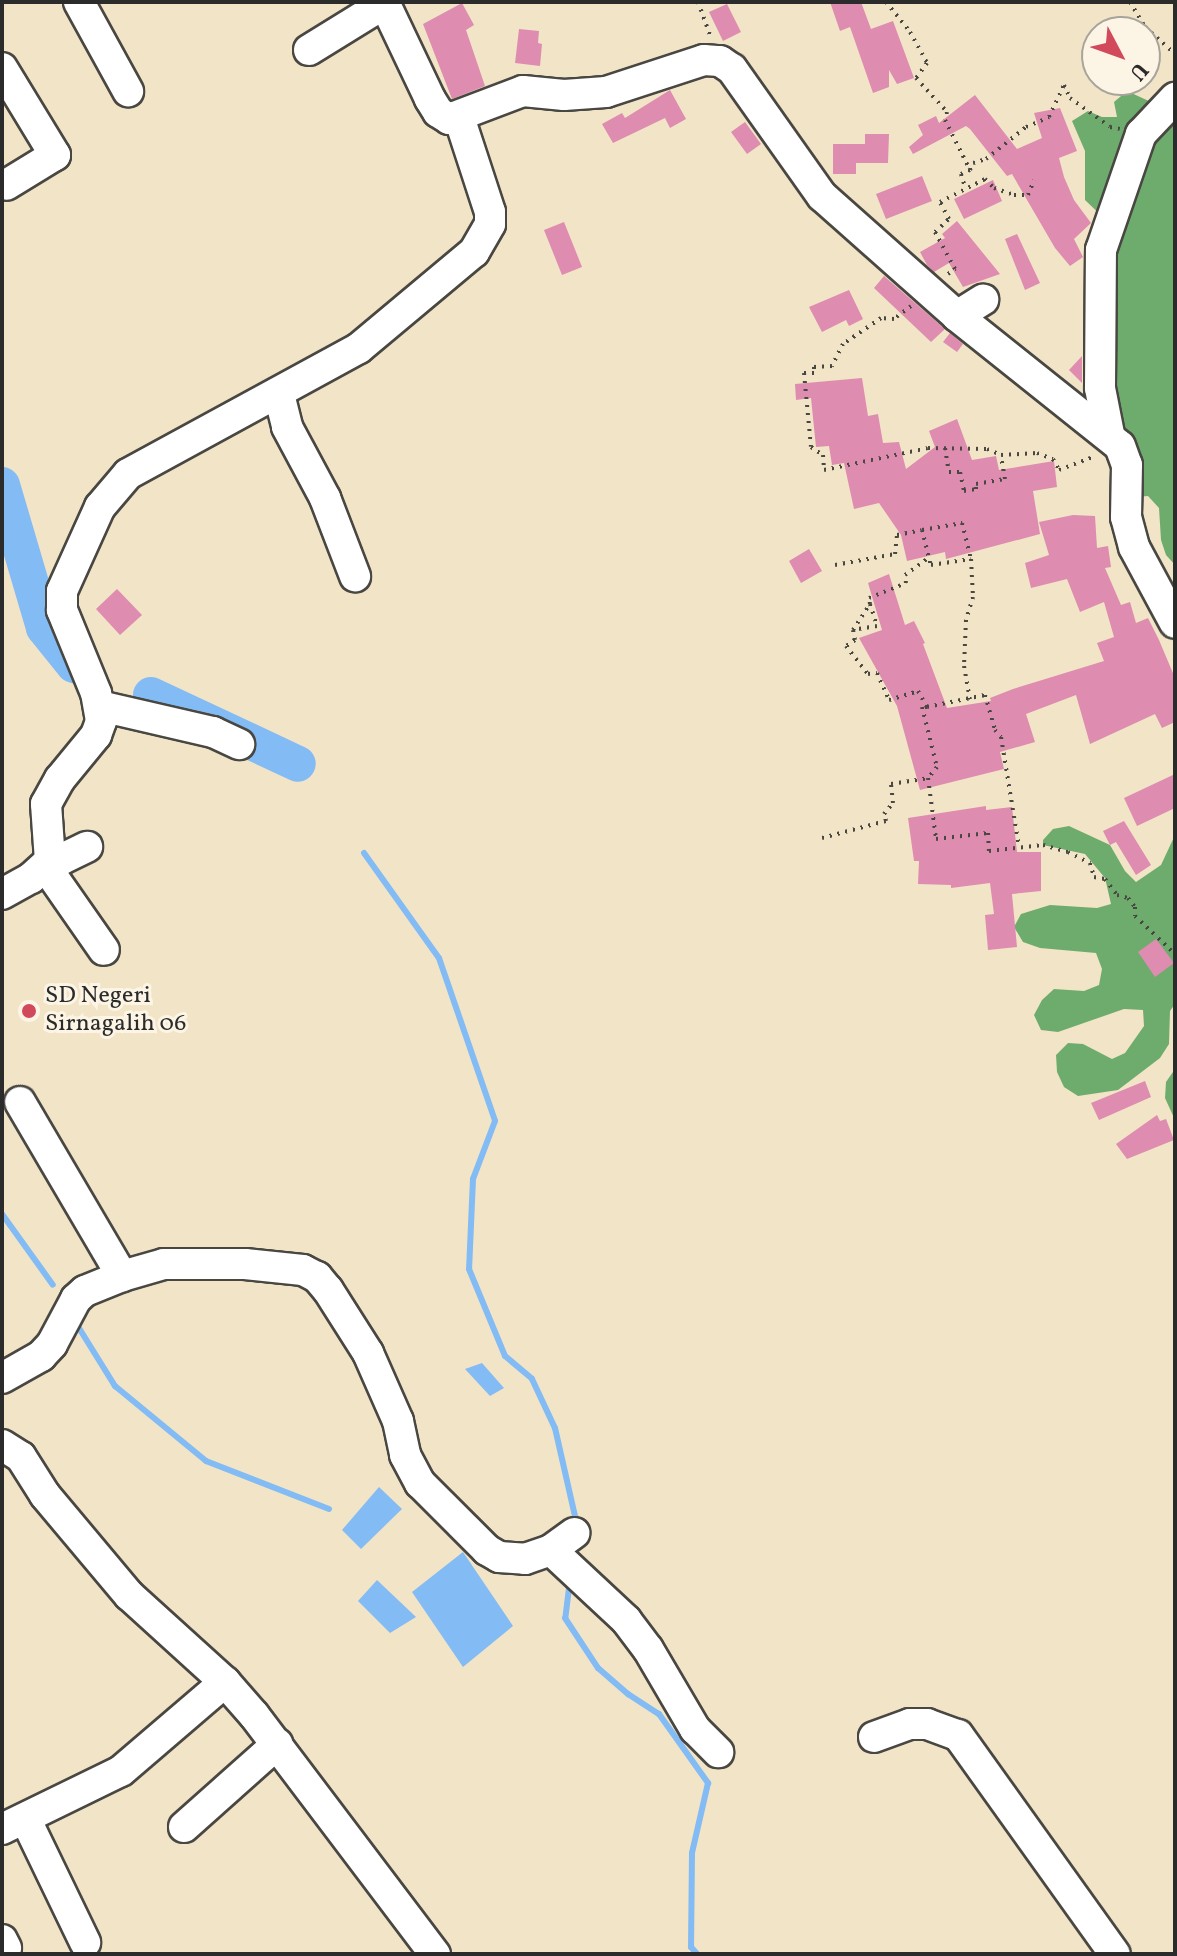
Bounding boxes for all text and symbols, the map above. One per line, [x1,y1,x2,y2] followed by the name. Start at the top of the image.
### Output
[1081,16,1161,96] north arrow
[1121,55,1155,87] text: U
[45,983,186,1039] place label: SD Negeri Sirnagalih 06
[20,1002,38,1020] marker: SD Negeri Sirnagalih 06

